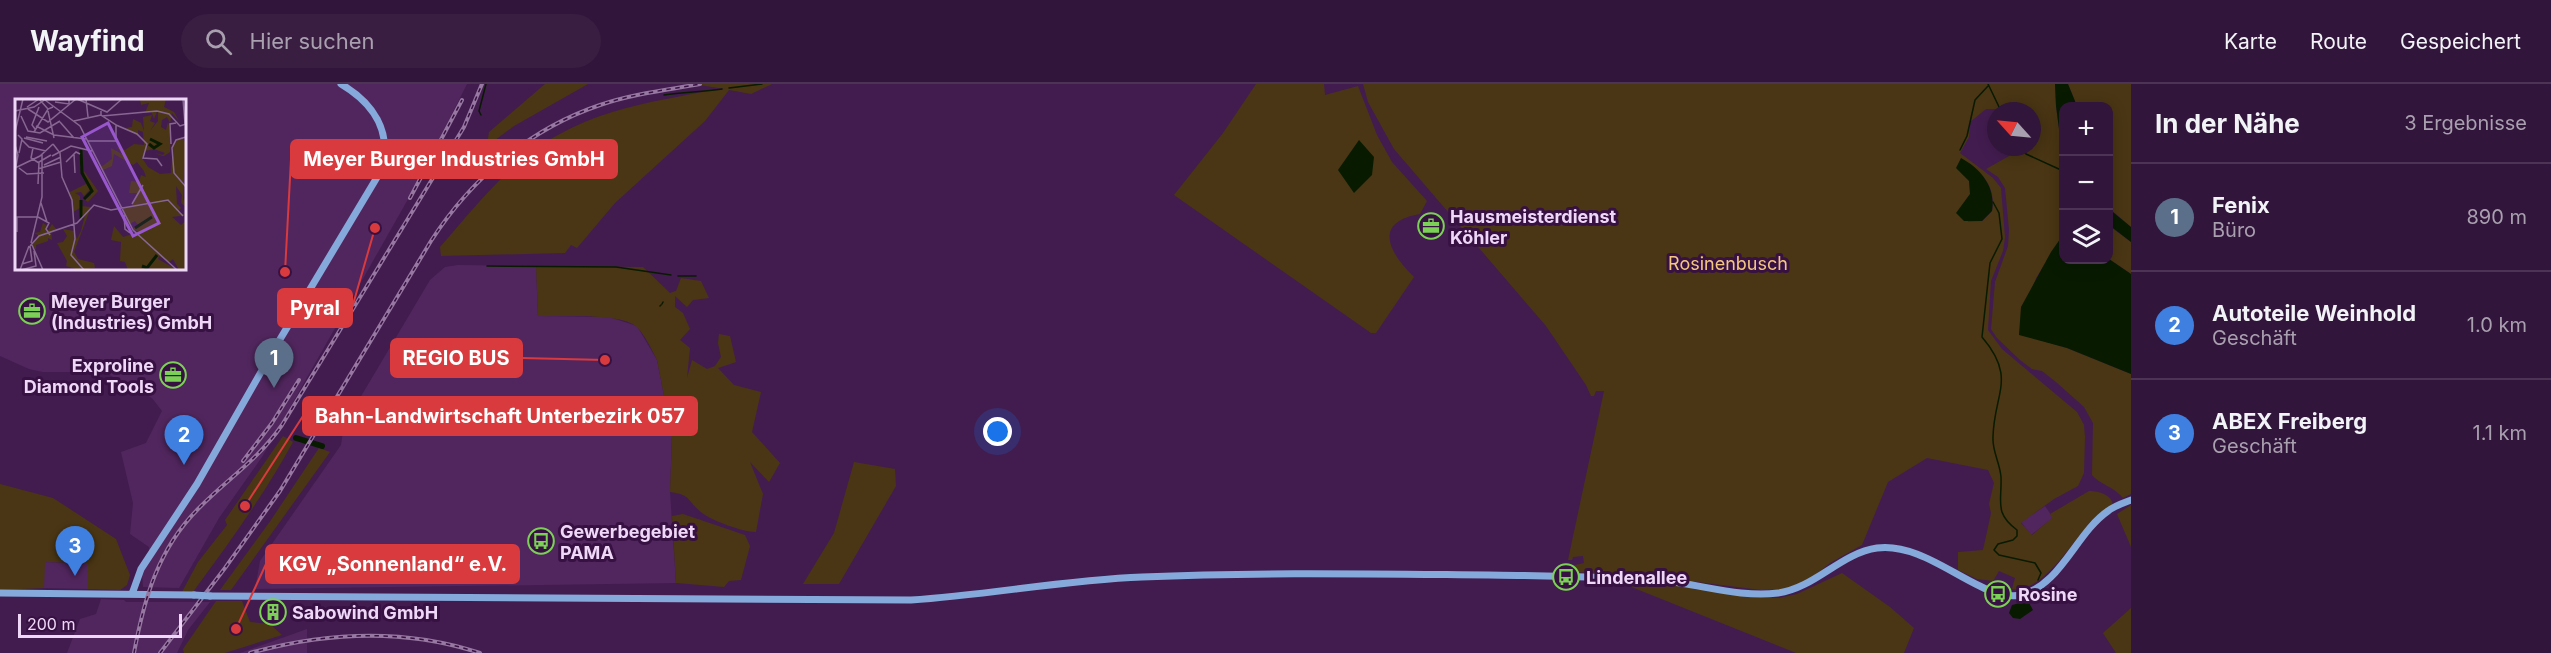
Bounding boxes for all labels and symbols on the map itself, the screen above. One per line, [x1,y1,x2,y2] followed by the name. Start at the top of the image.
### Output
[15,99,186,270] inset map
[1987,102,2041,156] north arrow
[291,140,617,178] callout: Meyer Burger Industries GmbH
[303,147,605,171] text: Meyer Burger Industries GmbH
[1450,206,1617,248] place label: Hausmeisterdienst Köhler
[1416,211,1446,241] office icon: Hausmeisterdienst Köhler
[1668,253,1788,274] park label: Rosinenbusch
[278,289,352,327] callout: Pyral
[51,291,212,333] place label: Meyer Burger (Industries) GmbH
[17,296,47,326] office icon: Meyer Burger (Industries) GmbH
[290,296,340,320] text: Pyral
[254,338,294,388] pin: 1
[391,339,522,377] callout: REGIO BUS
[402,346,510,370] text: REGIO BUS
[24,355,154,397] place label: Exproline Diamond Tools
[158,360,188,390] office icon: Exproline Diamond Tools
[303,397,697,435] callout: Bahn-Landwirtschaft Unterbezirk 057
[315,404,685,428] text: Bahn-Landwirtschaft Unterbezirk 057
[164,416,204,465] pin: 2
[983,417,1012,446] your location
[560,521,695,563] place label: Gewerbegebiet PAMA
[56,526,94,576] pin: 3
[526,526,556,556] bus stop icon: Gewerbegebiet PAMA
[266,545,519,583] callout: KGV „Sonnenland“ e.V.
[279,552,507,576] text: KGV „Sonnenland“ e.V.
[1551,562,1581,592] bus stop icon: Lindenallee
[1586,567,1687,588] place label: Lindenallee
[1983,579,2013,609] bus stop icon: Rosine
[2018,584,2078,605] place label: Rosine
[258,597,288,627] building icon: Sabowind GmbH
[292,602,438,623] place label: Sabowind GmbH
[18,611,182,638] scale bar

